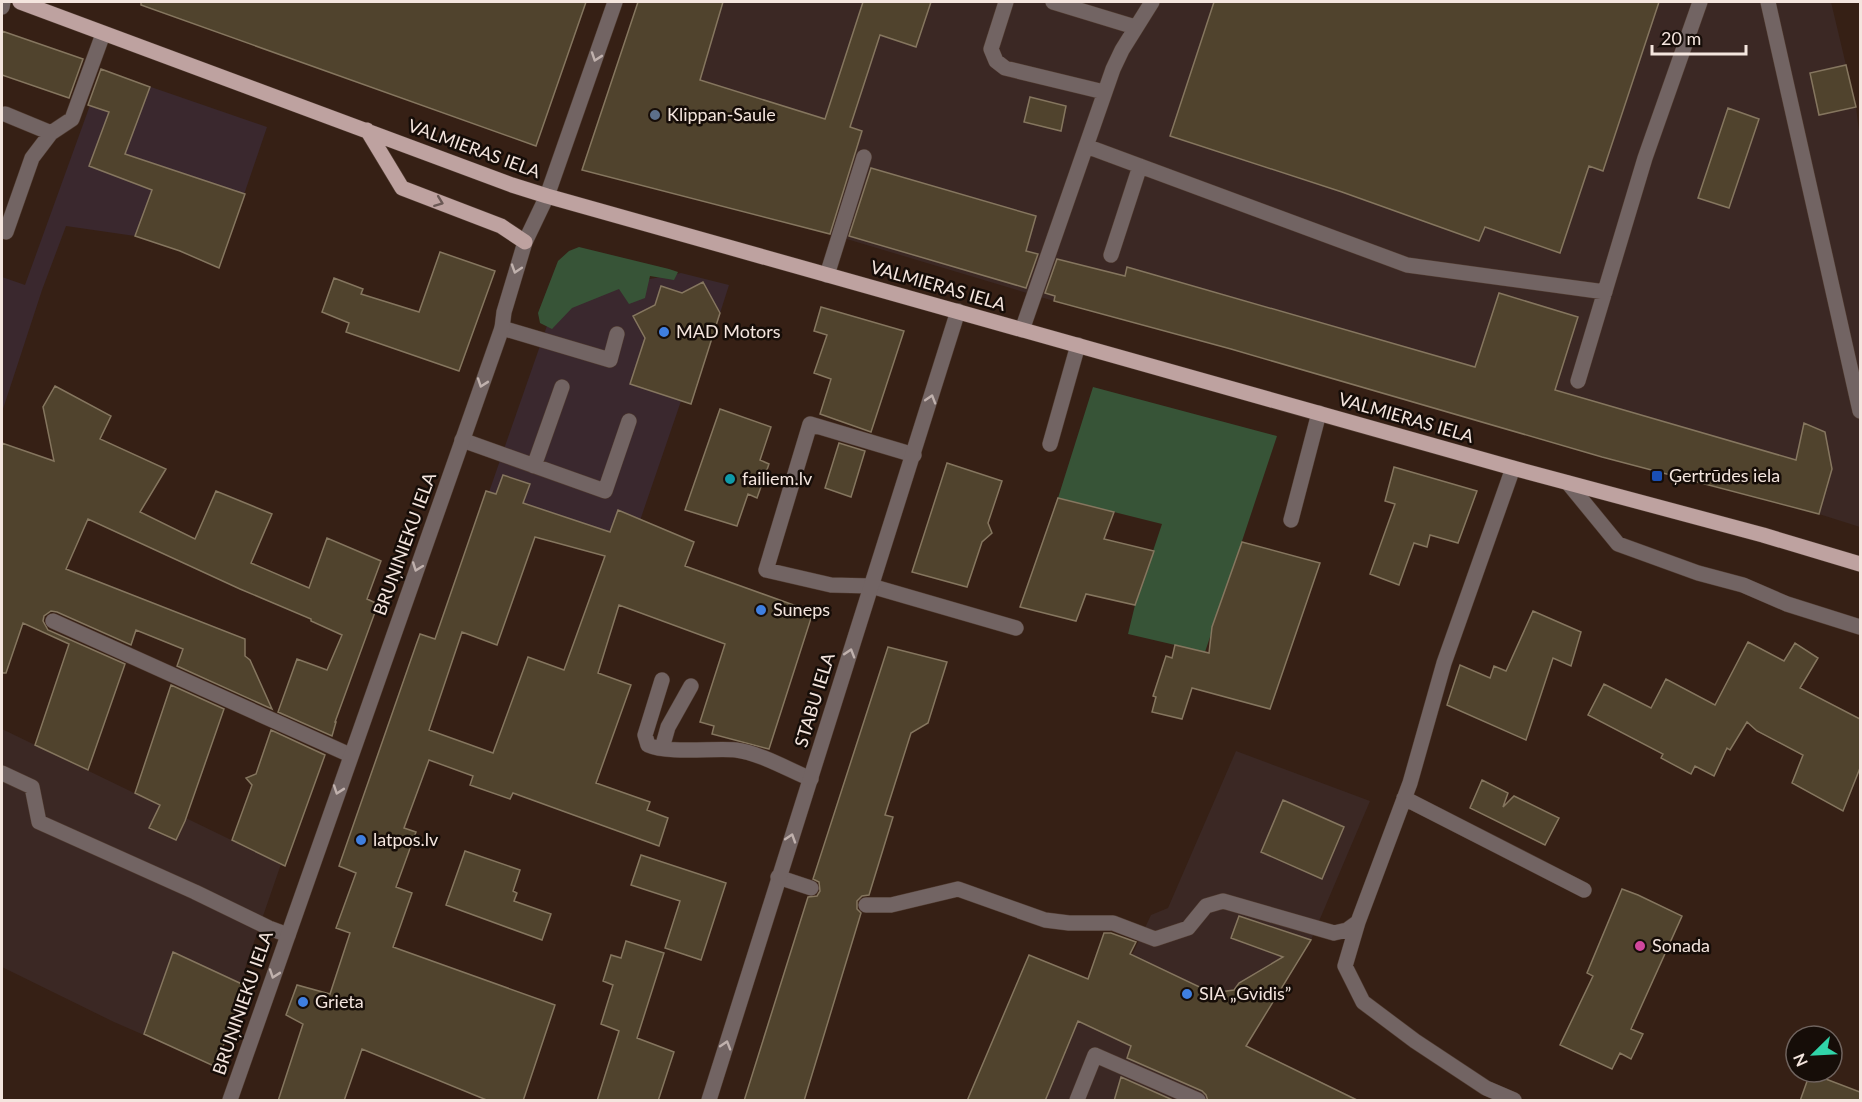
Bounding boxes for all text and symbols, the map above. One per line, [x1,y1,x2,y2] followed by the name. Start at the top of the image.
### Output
[1652,18,1746,56] scale bar
[1661,27,1701,49] text: 20 m
[590,51,603,62] one-way arrow
[667,103,776,125] place label: Klippan-Saule
[648,108,662,122] marker: Klippan-Saule
[405,114,544,183] street label: VALMIERAS IELA
[433,195,444,208] one-way arrow
[868,255,1009,315] street label: VALMIERAS IELA
[511,263,524,274] one-way arrow
[676,320,781,342] place label: MAD Motors
[657,325,671,339] marker: MAD Motors
[477,377,490,388] one-way arrow
[1336,387,1477,447] street label: VALMIERAS IELA
[924,394,936,405] one-way arrow
[1669,464,1780,486] place label: Ģertrūdes iela
[742,467,813,489] place label: failiem.lv
[368,468,440,618] street label: BRUŅINIEKU IELA
[1650,469,1664,483] marker: Ģertrūdes iela
[723,472,737,486] marker: failiem.lv
[412,561,425,572] one-way arrow
[773,598,830,620] place label: Suneps
[754,603,768,617] marker: Suneps
[843,648,855,659] one-way arrow
[789,649,839,750] street label: STABU IELA
[333,784,346,795] one-way arrow
[373,828,439,850] place label: latpos.lv
[354,833,368,847] marker: latpos.lv
[784,834,796,844] one-way arrow
[207,927,277,1077] street label: BRUŅINIEKU IELA
[1652,934,1710,956] place label: Sonada
[1633,939,1647,953] marker: Sonada
[269,968,282,979] one-way arrow
[1199,982,1291,1004] place label: SIA „Gvidis”
[1180,987,1194,1001] marker: SIA „Gvidis”
[315,990,364,1012] place label: Grieta
[296,995,310,1009] marker: Grieta
[1784,1024,1844,1084] north arrow
[719,1040,731,1051] one-way arrow
[1789,1051,1811,1070] text: N

